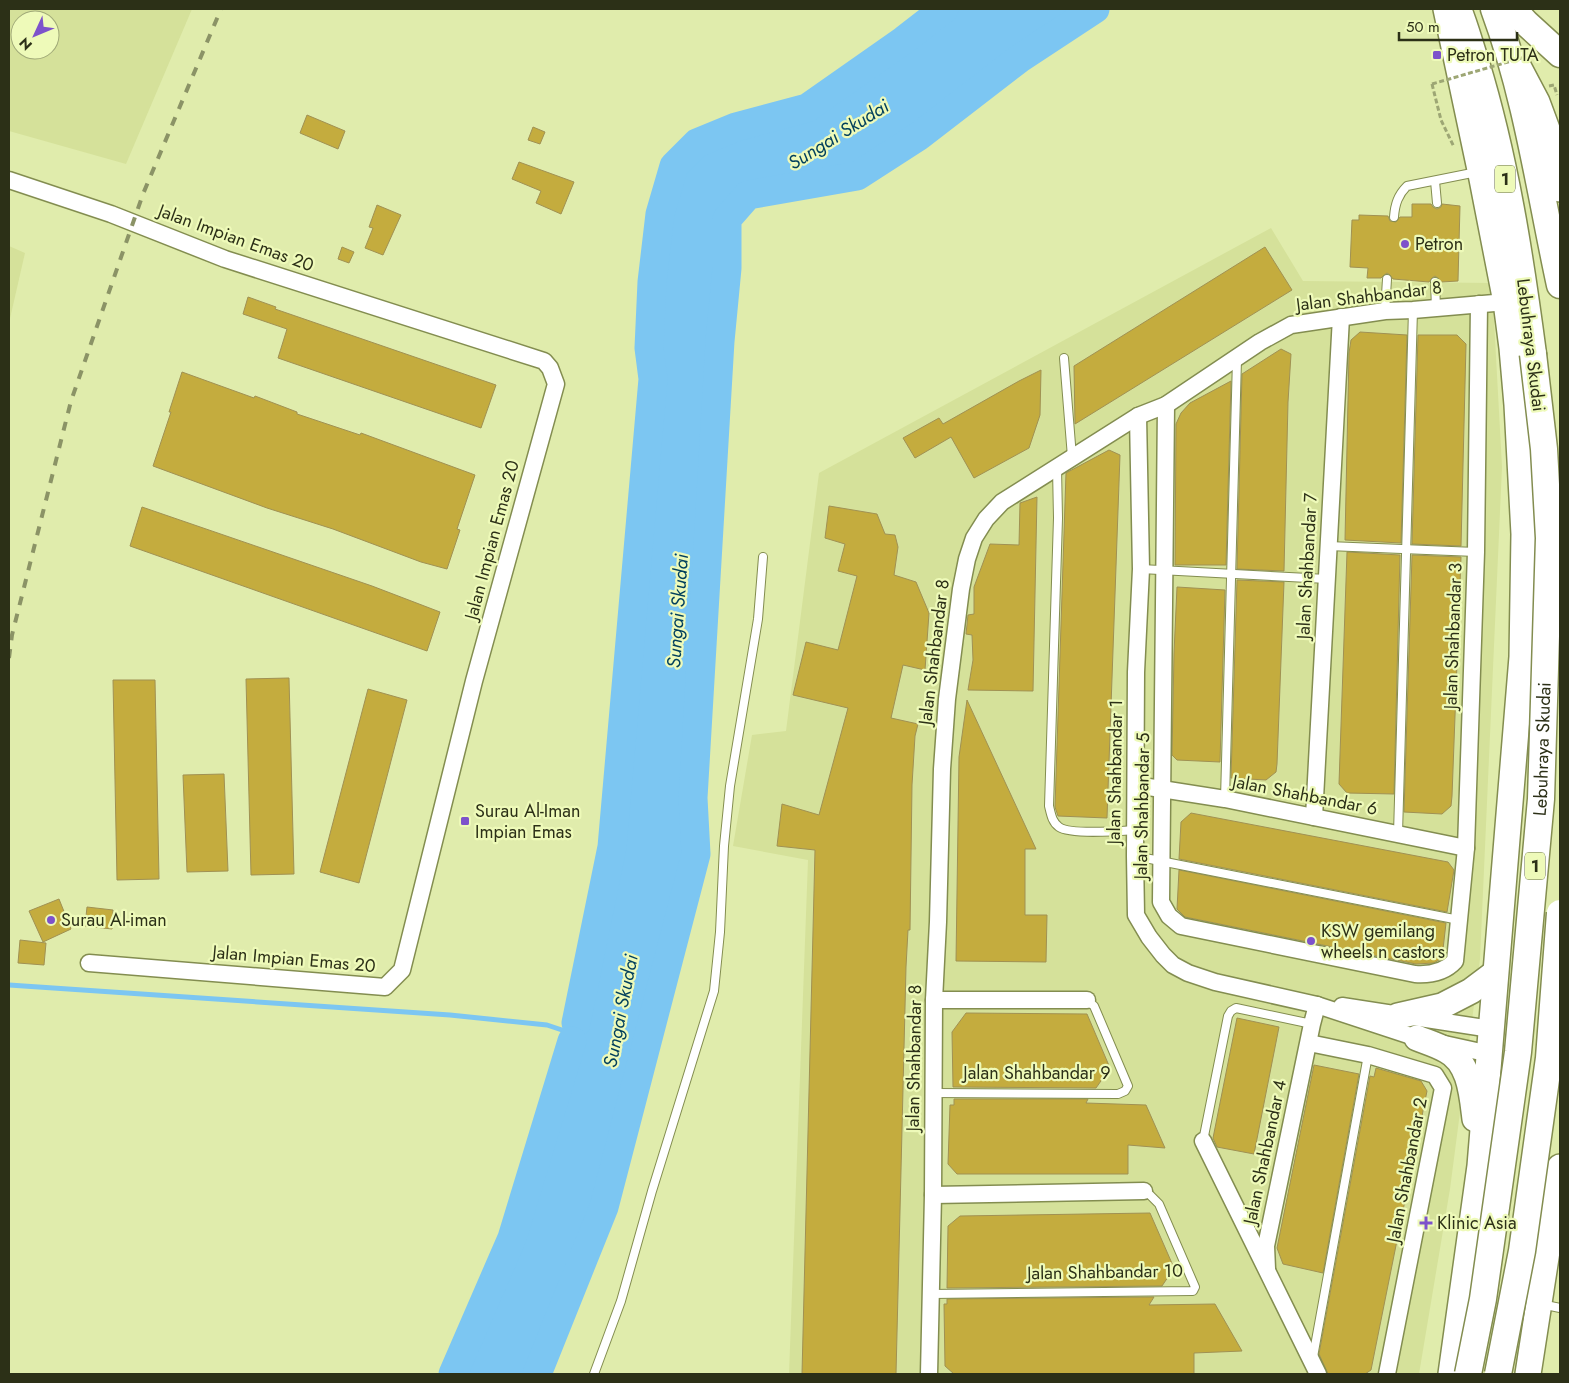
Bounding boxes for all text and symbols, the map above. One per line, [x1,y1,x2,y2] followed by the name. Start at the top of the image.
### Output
[10,10,60,60] north arrow
[1399,10,1516,42] scale bar
[1406,16,1440,38] text: 50 m
[15,33,37,55] text: N
[1447,42,1539,68] place label: Petron TUTA
[1431,49,1443,61] marker: Petron TUTA
[783,92,895,176] water label: Sungai Skudai
[1495,165,1515,192] road number: 1
[153,197,318,278] street label: Jalan Impian Emas 20
[1415,231,1463,257] place label: Petron
[1399,238,1411,250] marker: Petron
[1293,274,1443,318] street label: Jalan Shahbandar 8
[1510,277,1552,413] street label: Lebuhraya Skudai
[458,457,526,624] street label: Jalan Impian Emas 20
[1290,492,1324,642] street label: Jalan Shahbandar 7
[660,552,695,669] water label: Sungai Skudai
[1437,562,1469,712] street label: Jalan Shahbandar 3
[912,578,956,728] street label: Jalan Shahbandar 8
[1527,682,1558,817] street label: Lebuhraya Skudai
[1101,699,1129,847] street label: Jalan Shahbandar 1
[1128,732,1156,882] street label: Jalan Shahbandar 5
[1228,768,1380,822] street label: Jalan Shahbandar 6
[475,798,580,845] place label: Surau Al-Iman Impian Emas
[459,815,471,827] marker: Surau Al-Iman Impian Emas
[1525,852,1545,879] road number: 1
[61,907,167,933] place label: Surau Al-iman
[45,914,57,926] marker: Surau Al-iman
[1321,918,1445,965] place label: KSW gemilang wheels n castors
[1305,935,1317,947] marker: KSW gemilang wheels n castors
[209,939,377,979] street label: Jalan Impian Emas 20
[596,951,645,1070] water label: Sungai Skudai
[900,984,928,1134] street label: Jalan Shahbandar 8
[961,1060,1111,1086] street label: Jalan Shahbandar 9
[1237,1077,1293,1229] street label: Jalan Shahbandar 4
[1380,1095,1434,1247] street label: Jalan Shahbandar 2
[1437,1210,1517,1236] place label: Klinic Asia
[1419,1216,1433,1230] marker: Klinic Asia
[1025,1258,1183,1286] street label: Jalan Shahbandar 10

